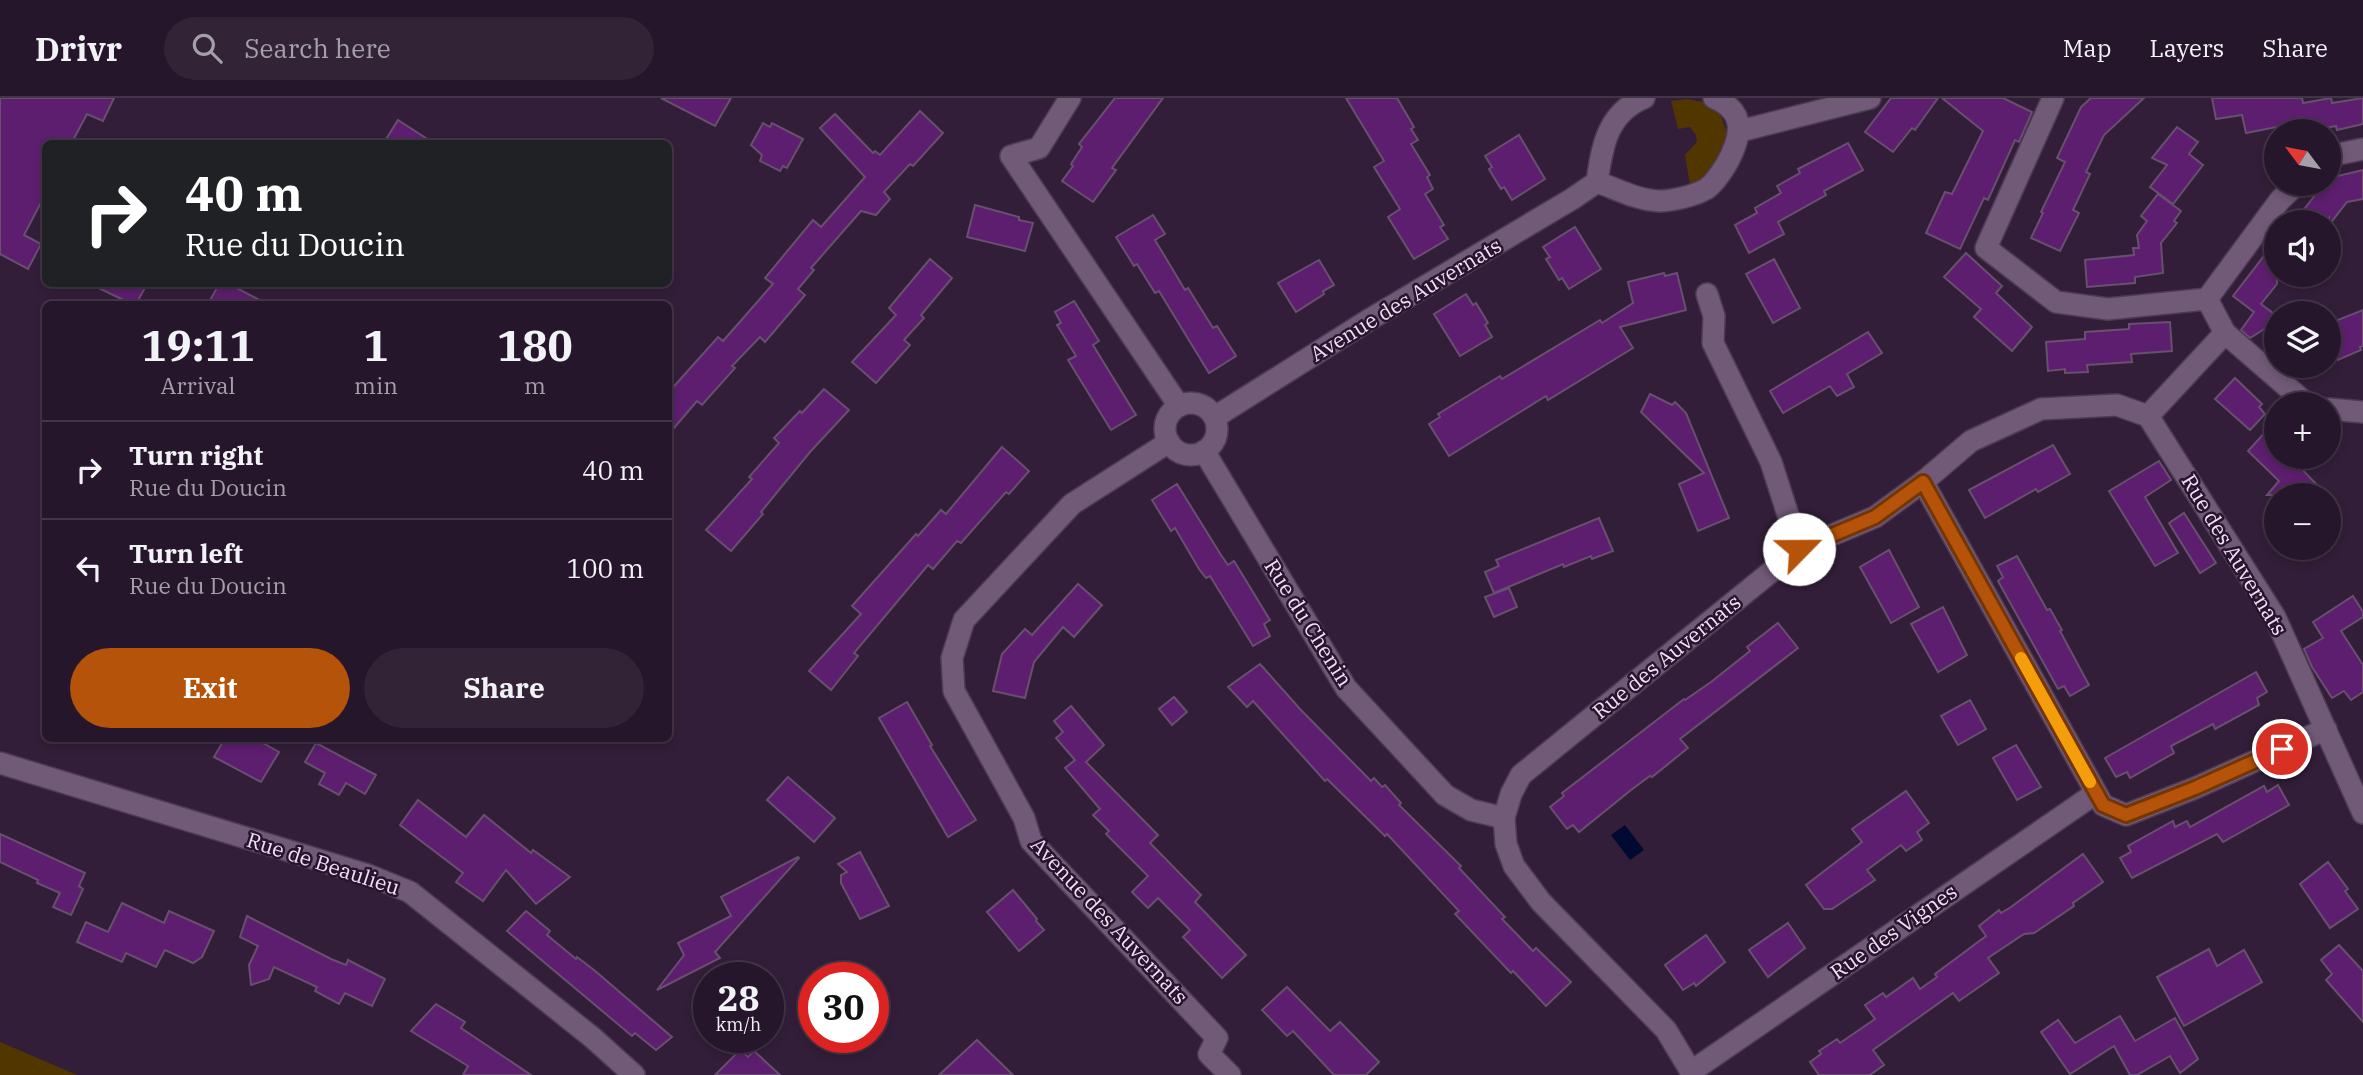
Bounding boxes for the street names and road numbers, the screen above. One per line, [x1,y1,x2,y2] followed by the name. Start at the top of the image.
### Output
[1305,231,1506,367] street label: Avenue des Auvernats
[2176,469,2294,640] street label: Rue des Auvernats
[1258,553,1359,691] street label: Rue du Chenin
[1586,588,1746,725] street label: Rue des Auvernats
[243,825,403,901] street label: Rue de Beaulieu
[1025,831,1195,1010] street label: Avenue des Auvernats
[1824,877,1962,985] street label: Rue des Vignes

